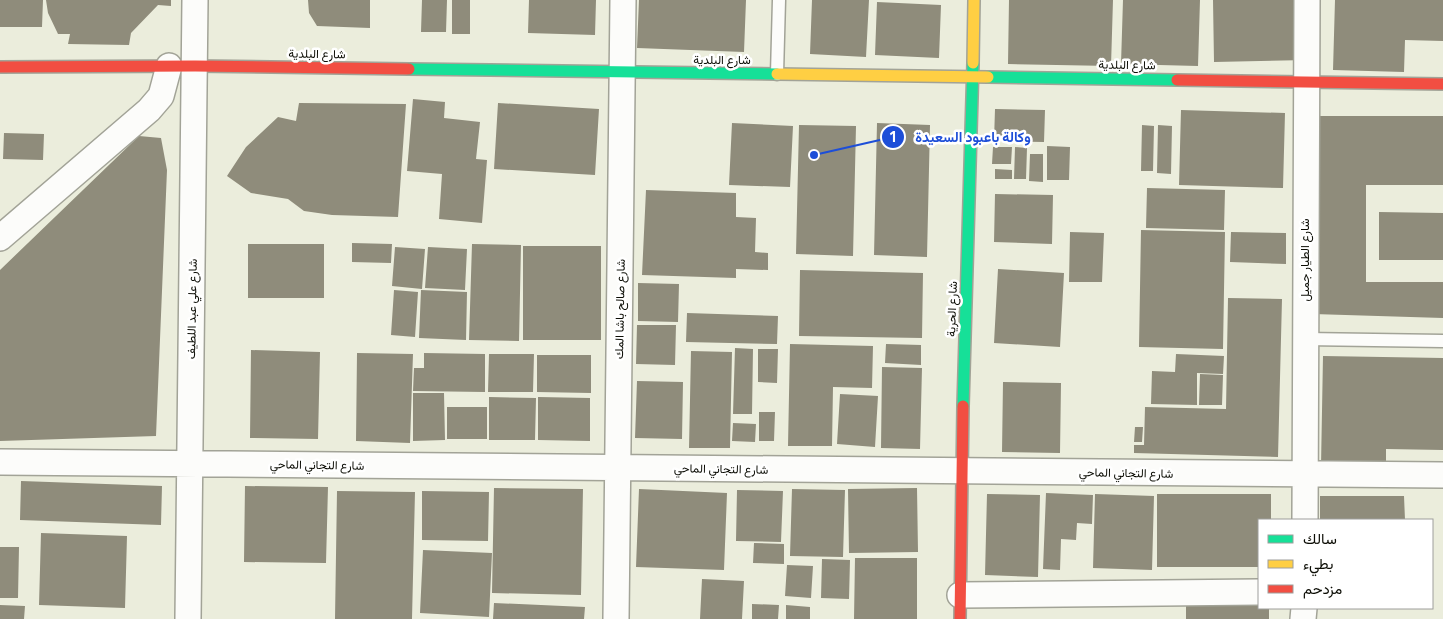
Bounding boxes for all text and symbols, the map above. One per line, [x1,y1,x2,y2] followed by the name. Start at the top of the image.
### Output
[288,44,346,63] street label: شارع البلدية
[693,50,751,69] street label: شارع البلدية
[1098,55,1156,74] street label: شارع البلدية
[881,122,1041,151] callout: وكالة باعبود السعيدة
[889,125,897,148] text: 1
[915,126,1031,147] text: وكالة باعبود السعيدة
[1295,218,1314,302] street label: شارع الطيار جميل
[181,259,203,359] street label: شارع علي عبد اللطيف
[609,259,630,359] street label: شارع صالح باشا المك
[941,281,962,337] street label: شارع الحرية
[270,454,364,476] street label: شارع التجاني الماحي
[674,458,768,480] street label: شارع التجاني الماحي
[1079,462,1173,484] street label: شارع التجاني الماحي
[1258,519,1433,609] legend
[1303,527,1337,550] text: سالك
[1303,552,1333,577] text: بطيء
[1303,577,1342,600] text: مزدحم

